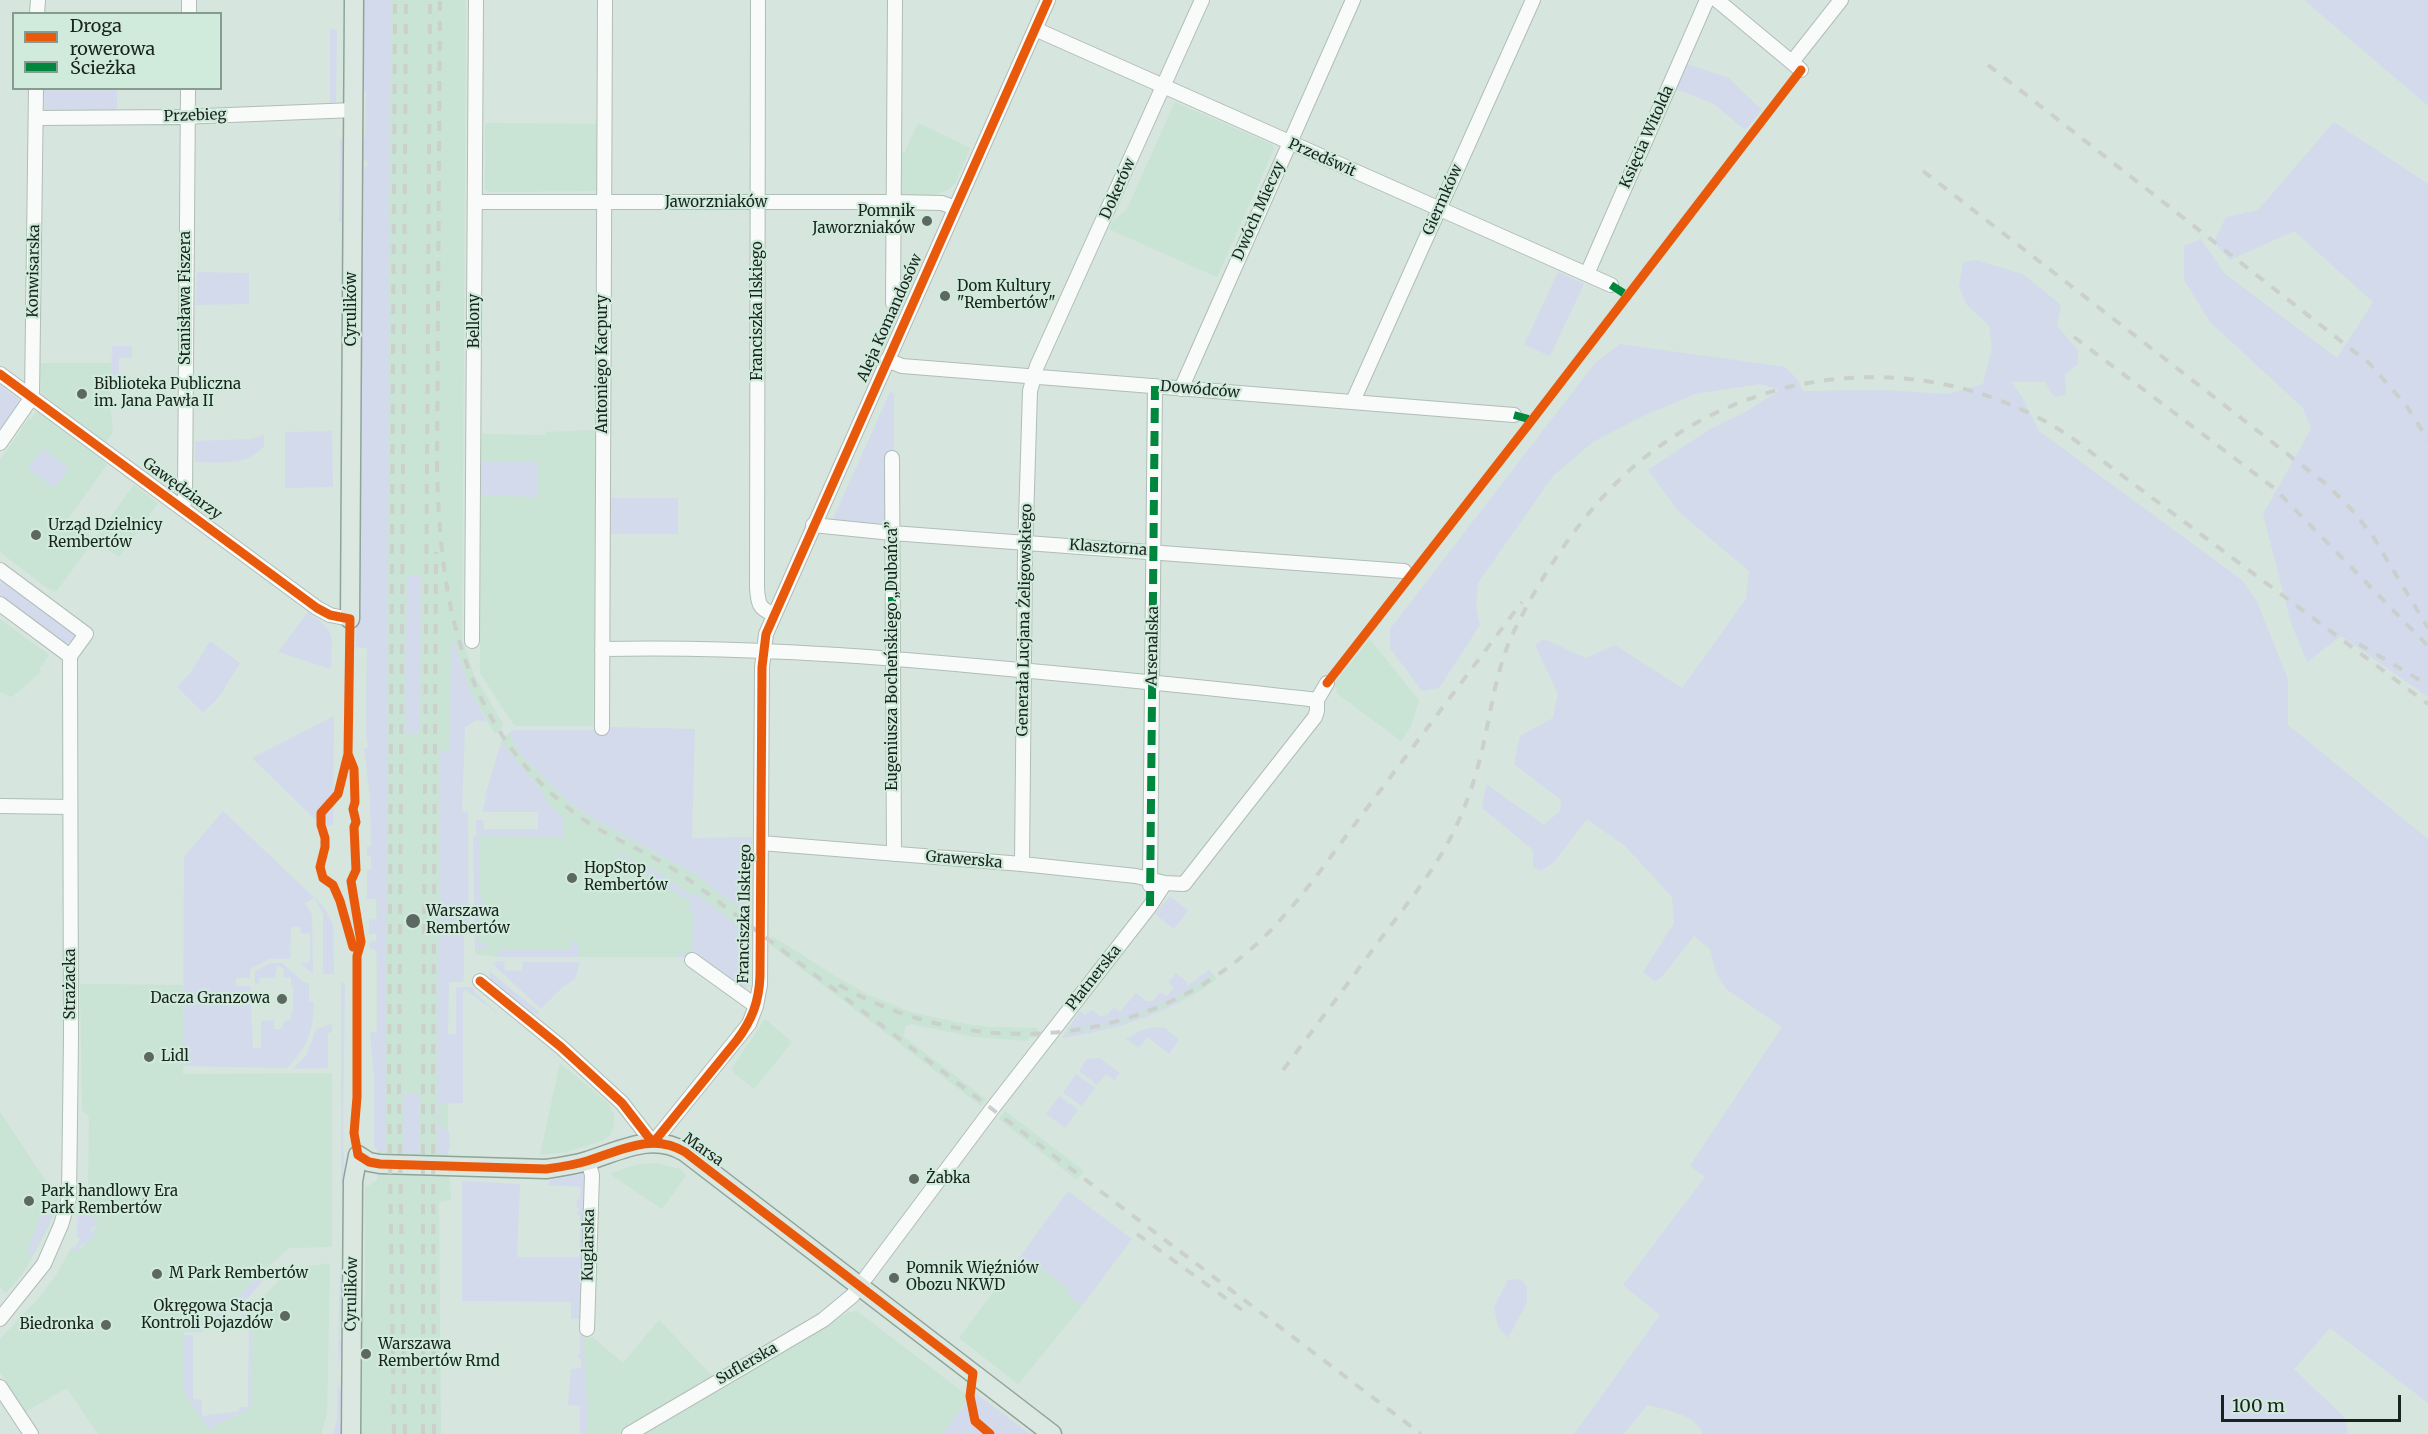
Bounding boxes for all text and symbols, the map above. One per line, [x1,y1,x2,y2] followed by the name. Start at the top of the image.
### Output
[12,12,222,90] legend
[70,14,155,60] text: Droga rowerowa
[70,56,136,79] text: Ścieżka
[1616,83,1678,191] street label: Księcia Witolda
[163,106,227,126] street label: Przebieg
[1285,135,1359,181] street label: Przedświt
[1097,156,1139,222] street label: Dokerów
[1229,159,1289,263] street label: Dwóch Mieczy
[1419,162,1467,238] street label: Giermków
[665,194,767,212] street label: Jaworzniaków
[812,203,915,238] place label: Pomnik Jaworzniaków
[920,214,934,228] marker: Pomnik Jaworzniaków
[24,224,44,318] street label: Konwisarska
[177,231,195,365] street label: Stanisława Fiszera
[749,241,767,381] street label: Franciszka Ilskiego
[854,251,926,385] street label: Aleja Komandosów
[343,272,361,346] street label: Cyrulików
[957,278,1056,313] place label: Dom Kultury "Rembertów"
[938,289,952,303] marker: Dom Kultury "Rembertów"
[466,294,484,348] street label: Bellony
[594,294,612,434] street label: Antoniego Kacpury
[94,376,241,411] place label: Biblioteka Publiczna im. Jana Pawła II
[1159,378,1241,402] street label: Dowódców
[75,387,89,401] marker: Biblioteka Publiczna im. Jana Pawła II
[139,454,225,524] street label: Gawędziarzy
[1014,503,1036,737] street label: Generała Lucjana Żeligowskiego
[48,517,162,552] place label: Urząd Dzielnicy Rembertów
[884,521,902,791] street label: Eugeniusza Bocheńskiego „Dubańca”
[29,528,43,542] marker: Urząd Dzielnicy Rembertów
[1068,536,1148,560] street label: Klasztorna
[1143,606,1163,686] street label: Arsenalska
[735,844,755,984] street label: Franciszka Ilskiego
[925,848,1003,872] street label: Grawerska
[584,860,668,895] place label: HopStop Rembertów
[565,871,579,885] marker: HopStop Rembertów
[426,903,510,938] place label: Warszawa Rembertów
[404,912,422,930] marker: Warszawa Rembertów
[1063,942,1125,1014] street label: Płatnerska
[62,949,80,1019] street label: Strażacka
[150,990,270,1008] place label: Dacza Granzowa
[275,992,289,1006] marker: Dacza Granzowa
[161,1048,189,1066] place label: Lidl
[142,1050,156,1064] marker: Lidl
[679,1130,727,1170] street label: Marsa
[926,1170,970,1188] place label: Żabka
[907,1172,921,1186] marker: Żabka
[41,1183,178,1218] place label: Park handlowy Era Park Rembertów
[22,1194,36,1208] marker: Park handlowy Era Park Rembertów
[579,1209,599,1281] street label: Kuglarska
[342,1257,362,1331] street label: Cyrulików
[906,1260,1039,1295] place label: Pomnik Więźniów Obozu NKWD
[169,1265,308,1283] place label: M Park Rembertów
[150,1267,164,1281] marker: M Park Rembertów
[887,1271,901,1285] marker: Pomnik Więźniów Obozu NKWD
[141,1298,273,1333] place label: Okręgowa Stacja Kontroli Pojazdów
[278,1309,292,1323] marker: Okręgowa Stacja Kontroli Pojazdów
[20,1316,94,1334] place label: Biedronka
[99,1318,113,1332] marker: Biedronka
[378,1336,500,1371] place label: Warszawa Rembertów Rmd
[713,1339,781,1389] street label: Suflerska
[359,1347,373,1361] marker: Warszawa Rembertów Rmd
[2224,1383,2404,1421] scale bar
[2232,1394,2285,1417] text: 100 m

